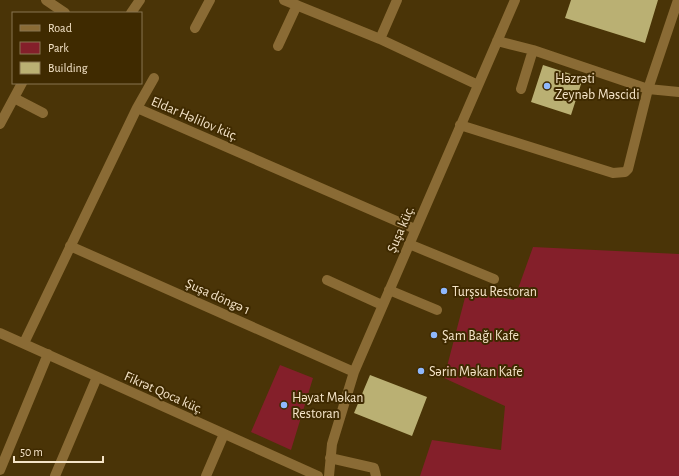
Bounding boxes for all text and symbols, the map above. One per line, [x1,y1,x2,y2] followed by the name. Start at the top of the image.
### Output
[12,12,142,84] legend
[48,22,72,34] text: Road
[48,42,69,54] text: Park
[48,62,88,74] text: Building
[555,72,640,102] place label: Həzrəti Zeynəb Məscidi
[542,81,552,91] marker: Həzrəti Zeynəb Məscidi
[149,94,240,144] street label: Eldar Həlilov küç.
[385,204,417,255] street label: Şuşa küç.
[183,276,252,317] street label: Şuşa döngə 1
[452,285,537,299] place label: Turşsu Restoran
[439,286,449,296] marker: Turşsu Restoran
[442,329,519,343] place label: Şam Bağı Kafe
[429,330,439,340] marker: Şam Bağı Kafe
[429,365,523,379] place label: Sərin Məkan Kafe
[416,366,426,376] marker: Sərin Məkan Kafe
[122,369,205,417] street label: Fikrət Qoca küç.
[292,391,364,421] place label: Həyat Məkan Restoran
[279,400,289,410] marker: Həyat Məkan Restoran
[14,438,103,464] scale bar
[20,446,43,458] text: 50 m

